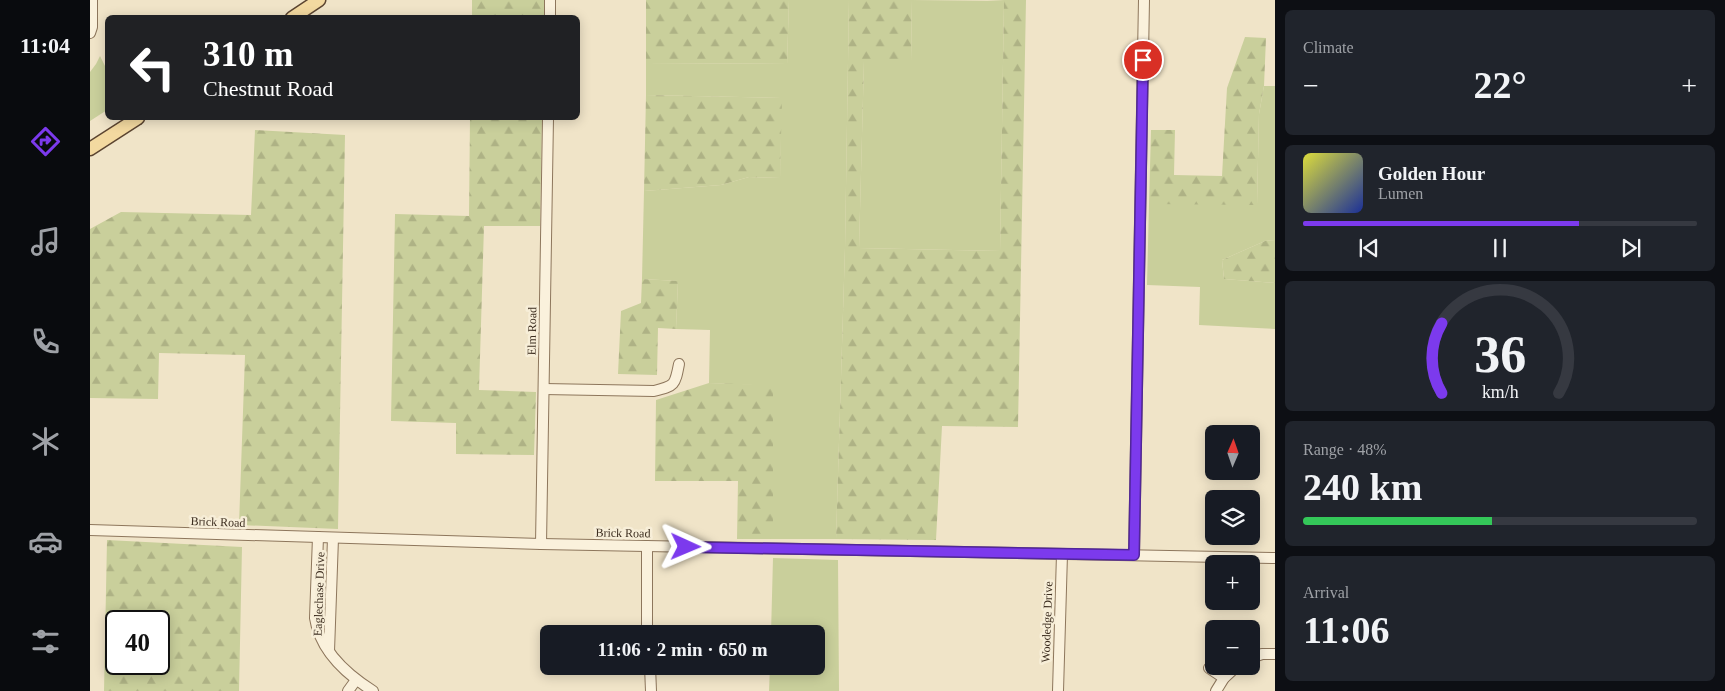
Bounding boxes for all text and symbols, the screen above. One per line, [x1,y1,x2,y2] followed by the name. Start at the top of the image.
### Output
[20,33,70,58] text: 11:04
[120,35,185,100] icon: left
[203,35,293,74] text: 310 m
[1122,39,1164,81] pin
[1303,39,1354,56] text: Climate
[1129,46,1157,74] icon: arrive
[1473,64,1527,106] text: 22°
[1303,70,1319,101] text: −
[1681,70,1697,101] text: +
[203,76,333,101] text: Chestnut Road
[28,124,63,159] icon: directions
[1378,163,1485,184] text: Golden Hour
[1378,185,1423,202] text: Lumen
[28,224,63,259] icon: music
[1355,234,1383,262] icon: previous
[1486,234,1514,262] icon: pause
[1617,234,1645,262] icon: next
[525,307,539,355] street label: Elm Road
[28,324,63,359] icon: phone
[1474,326,1526,383] text: 36
[1482,382,1518,402] text: km/h
[28,424,63,459] icon: climate
[1205,425,1260,480] north arrow
[1205,425,1260,675] map controls
[1303,441,1387,458] text: Range · 48%
[1303,466,1422,508] text: 240 km
[1205,490,1260,545] button: layers
[190,514,246,530] street label: Brick Road
[659,520,711,572] position arrow
[28,524,63,559] icon: car
[595,526,651,540] street label: Brick Road
[311,552,327,636] street label: Eaglechase Drive
[1205,555,1260,610] button: +
[1039,581,1055,663] street label: Woodedge Drive
[1303,584,1349,601] text: Arrival
[1303,609,1390,651] text: 11:06
[105,610,170,675] speed limit sign: 40
[1205,620,1260,675] button: −
[28,624,63,659] icon: filters
[598,639,767,660] text: 11:06 · 2 min · 650 m

